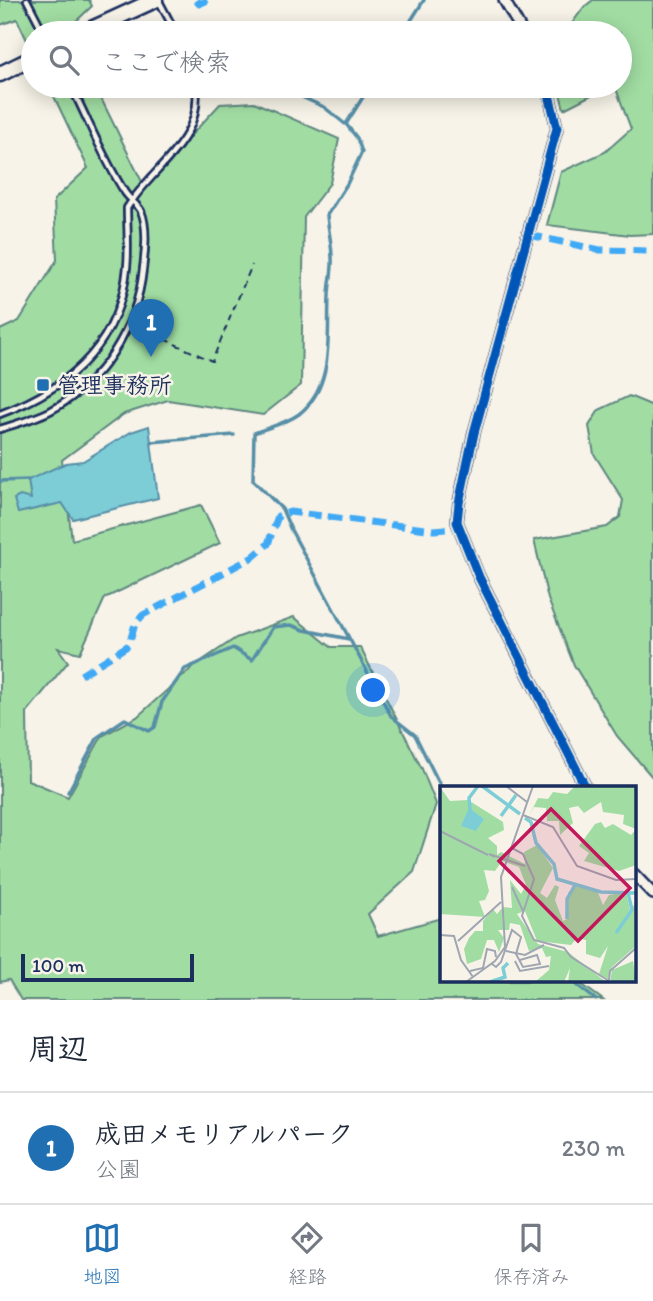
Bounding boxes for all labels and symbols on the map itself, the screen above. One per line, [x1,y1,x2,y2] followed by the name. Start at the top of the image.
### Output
[128,299,174,357] pin: 1
[57,371,172,399] place label: 管理事務所
[35,377,51,393] marker: 管理事務所
[356,673,390,707] your location
[440,786,636,982] inset map
[21,951,194,983] scale bar

